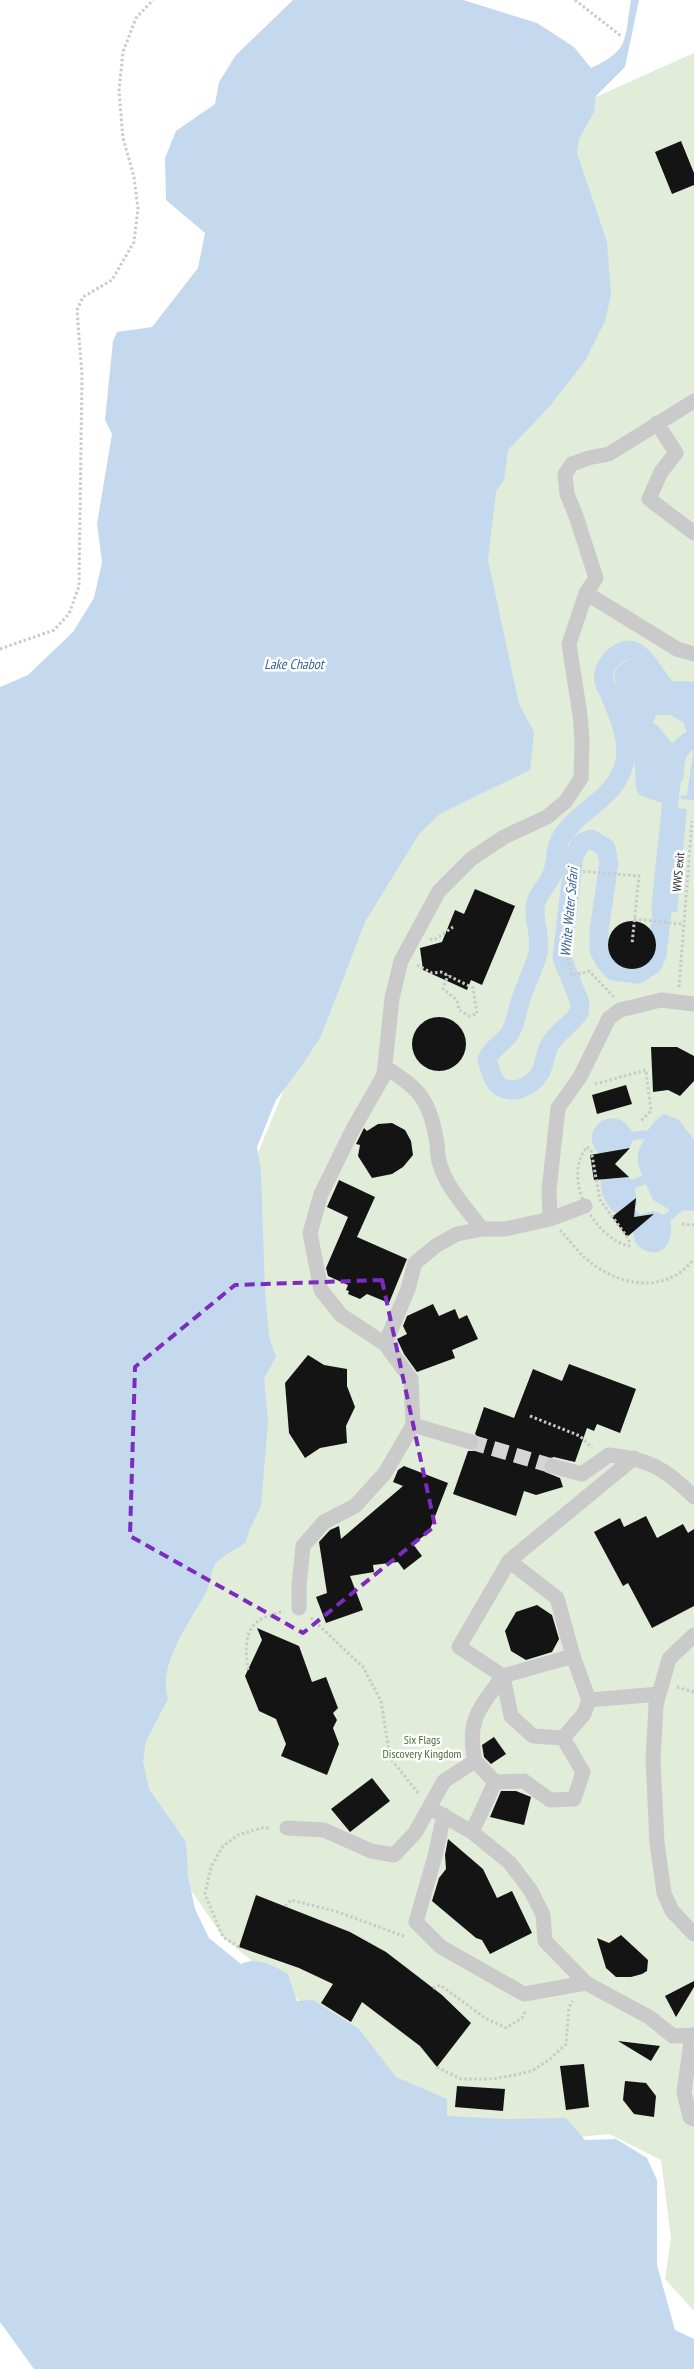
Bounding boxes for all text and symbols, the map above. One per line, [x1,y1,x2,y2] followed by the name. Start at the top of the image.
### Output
[264,655,326,673] water label: Lake Chabot
[669,851,687,892] street label: WWS exit
[556,865,582,957] water label: White Water Safari
[383,1732,462,1761] park label: Six Flags Discovery Kingdom

